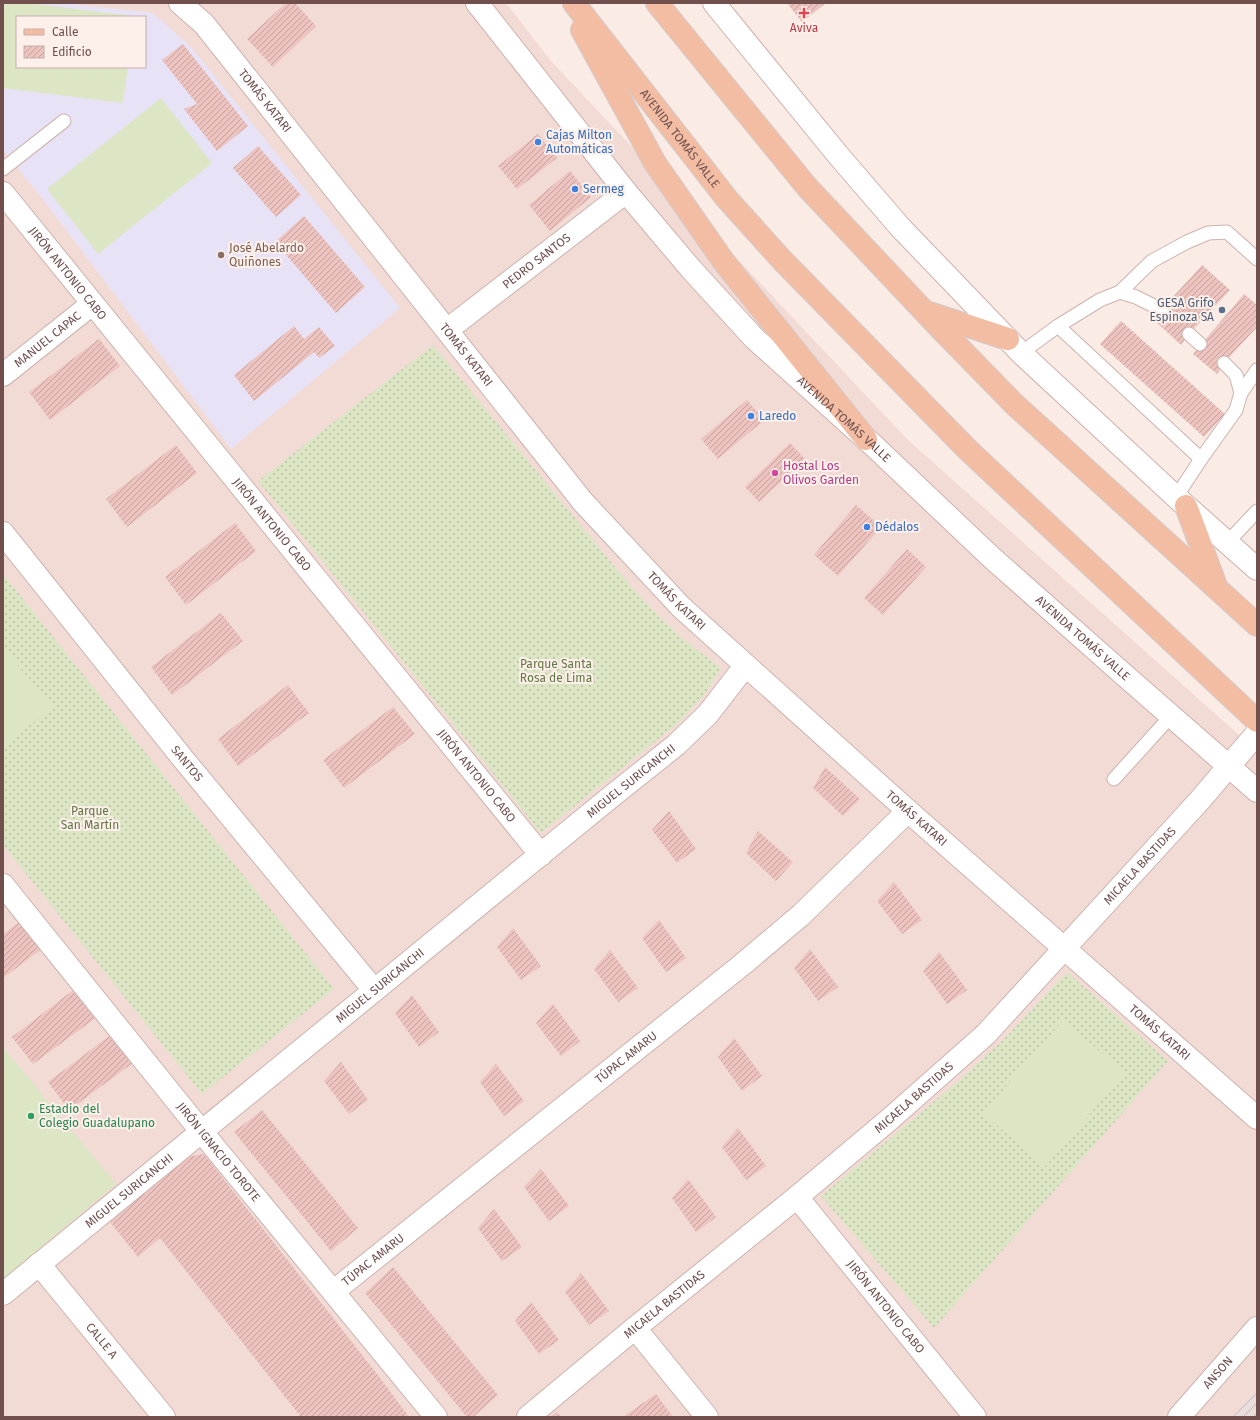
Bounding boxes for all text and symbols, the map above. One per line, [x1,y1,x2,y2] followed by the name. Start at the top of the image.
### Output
[798,7,810,19] marker: Aviva
[16,16,146,68] legend
[790,21,818,35] place label: Aviva
[52,25,79,39] text: Calle
[52,45,92,59] text: Edificio
[236,66,294,135] street label: TOMÁS KATARI
[637,87,723,191] street label: AVENIDA TOMÁS VALLE
[546,128,614,156] place label: Cajas Milton Automáticas
[533,137,543,147] marker: Cajas Milton Automáticas
[583,182,625,196] place label: Sermeg
[570,184,580,194] marker: Sermeg
[26,224,109,323] street label: JIRÓN ANTONIO CABO
[500,230,574,292] street label: PEDRO SANTOS
[229,241,304,269] place label: José Abelardo Quiñones
[216,250,226,260] marker: José Abelardo Quiñones
[1149,296,1214,324] place label: GESA Grifo Espinoza SA
[1217,305,1227,315] marker: GESA Grifo Espinoza SA
[11,308,84,370] street label: MANUEL CAPAC
[437,320,496,389] street label: TOMÁS KATARI
[794,373,893,465] street label: AVENIDA TOMÁS VALLE
[759,409,796,423] place label: Laredo
[746,411,756,421] marker: Laredo
[783,459,859,487] place label: Hostal Los Olivos Garden
[770,468,780,478] marker: Hostal Los Olivos Garden
[230,475,314,574] street label: JIRÓN ANTONIO CABO
[875,520,919,534] place label: Dédalos
[862,522,872,532] marker: Dédalos
[645,569,709,633] street label: TOMÁS KATARI
[1033,593,1133,684] street label: AVENIDA TOMÁS VALLE
[520,657,592,685] park label: Parque Santa Rosa de Lima
[435,726,519,825] street label: JIRÓN ANTONIO CABO
[584,741,678,821] street label: MIGUEL SURICANCHI
[168,743,206,785] street label: SANTOS
[883,788,950,849] street label: TOMÁS KATARI
[61,804,119,832] park label: Parque San Martín
[1101,824,1179,908] street label: MICAELA BASTIDAS
[333,946,427,1026] street label: MIGUEL SURICANCHI
[1126,1002,1193,1063] street label: TOMÁS KATARI
[592,1028,660,1086] street label: TÚPAC AMARU
[872,1059,957,1136] street label: MICAELA BASTIDAS
[174,1100,263,1204] street label: JIRÓN IGNACIO TOROTE
[39,1102,155,1130] place label: Estadio del Colegio Guadalupano
[26,1111,36,1121] marker: Estadio del Colegio Guadalupano
[82,1151,176,1231] street label: MIGUEL SURICANCHI
[339,1231,407,1289] street label: TÚPAC AMARU
[844,1257,928,1356] street label: JIRÓN ANTONIO CABO
[621,1267,708,1341] street label: MICAELA BASTIDAS
[83,1320,120,1361] street label: CALLE A
[1200,1354,1236,1392] street label: ANSON

